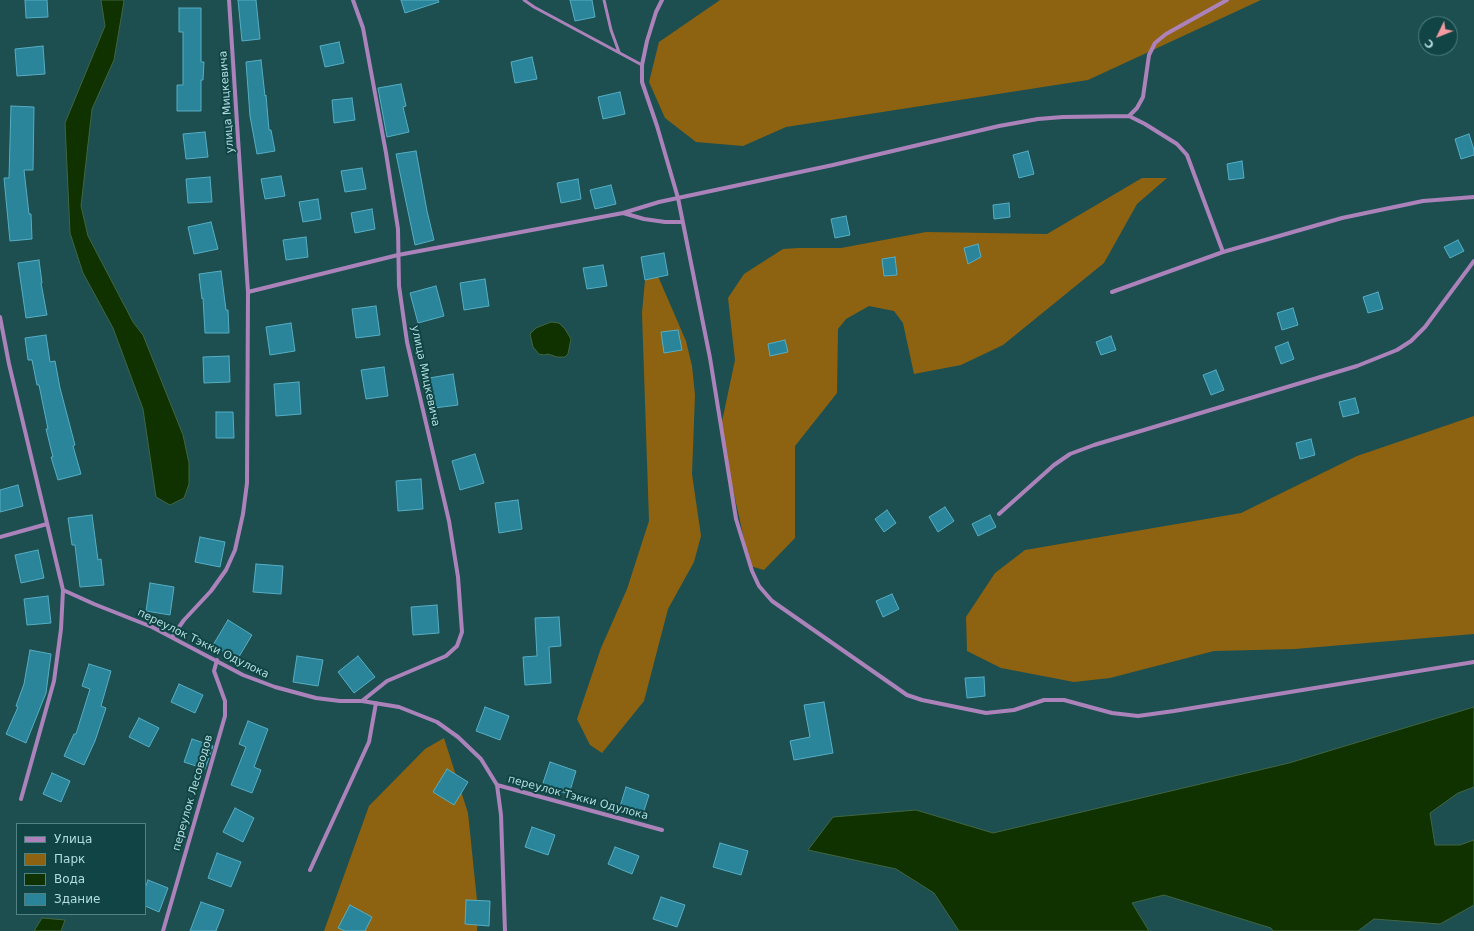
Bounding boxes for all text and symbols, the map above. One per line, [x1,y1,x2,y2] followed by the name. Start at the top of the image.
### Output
[1418,16,1458,56] north arrow
[1422,36,1437,51] text: С
[217,50,237,154] street label: улица Мицкевича
[408,324,442,428] street label: улица Мицкевича
[135,606,271,682] street label: переулок Тэкки Одулока
[170,734,216,852] street label: переулок Лесоводов
[506,773,650,823] street label: переулок Тэкки Одулока
[16,823,146,915] legend
[54,832,92,846] text: Улица
[54,852,85,866] text: Парк
[54,872,85,886] text: Вода
[54,892,100,906] text: Здание

